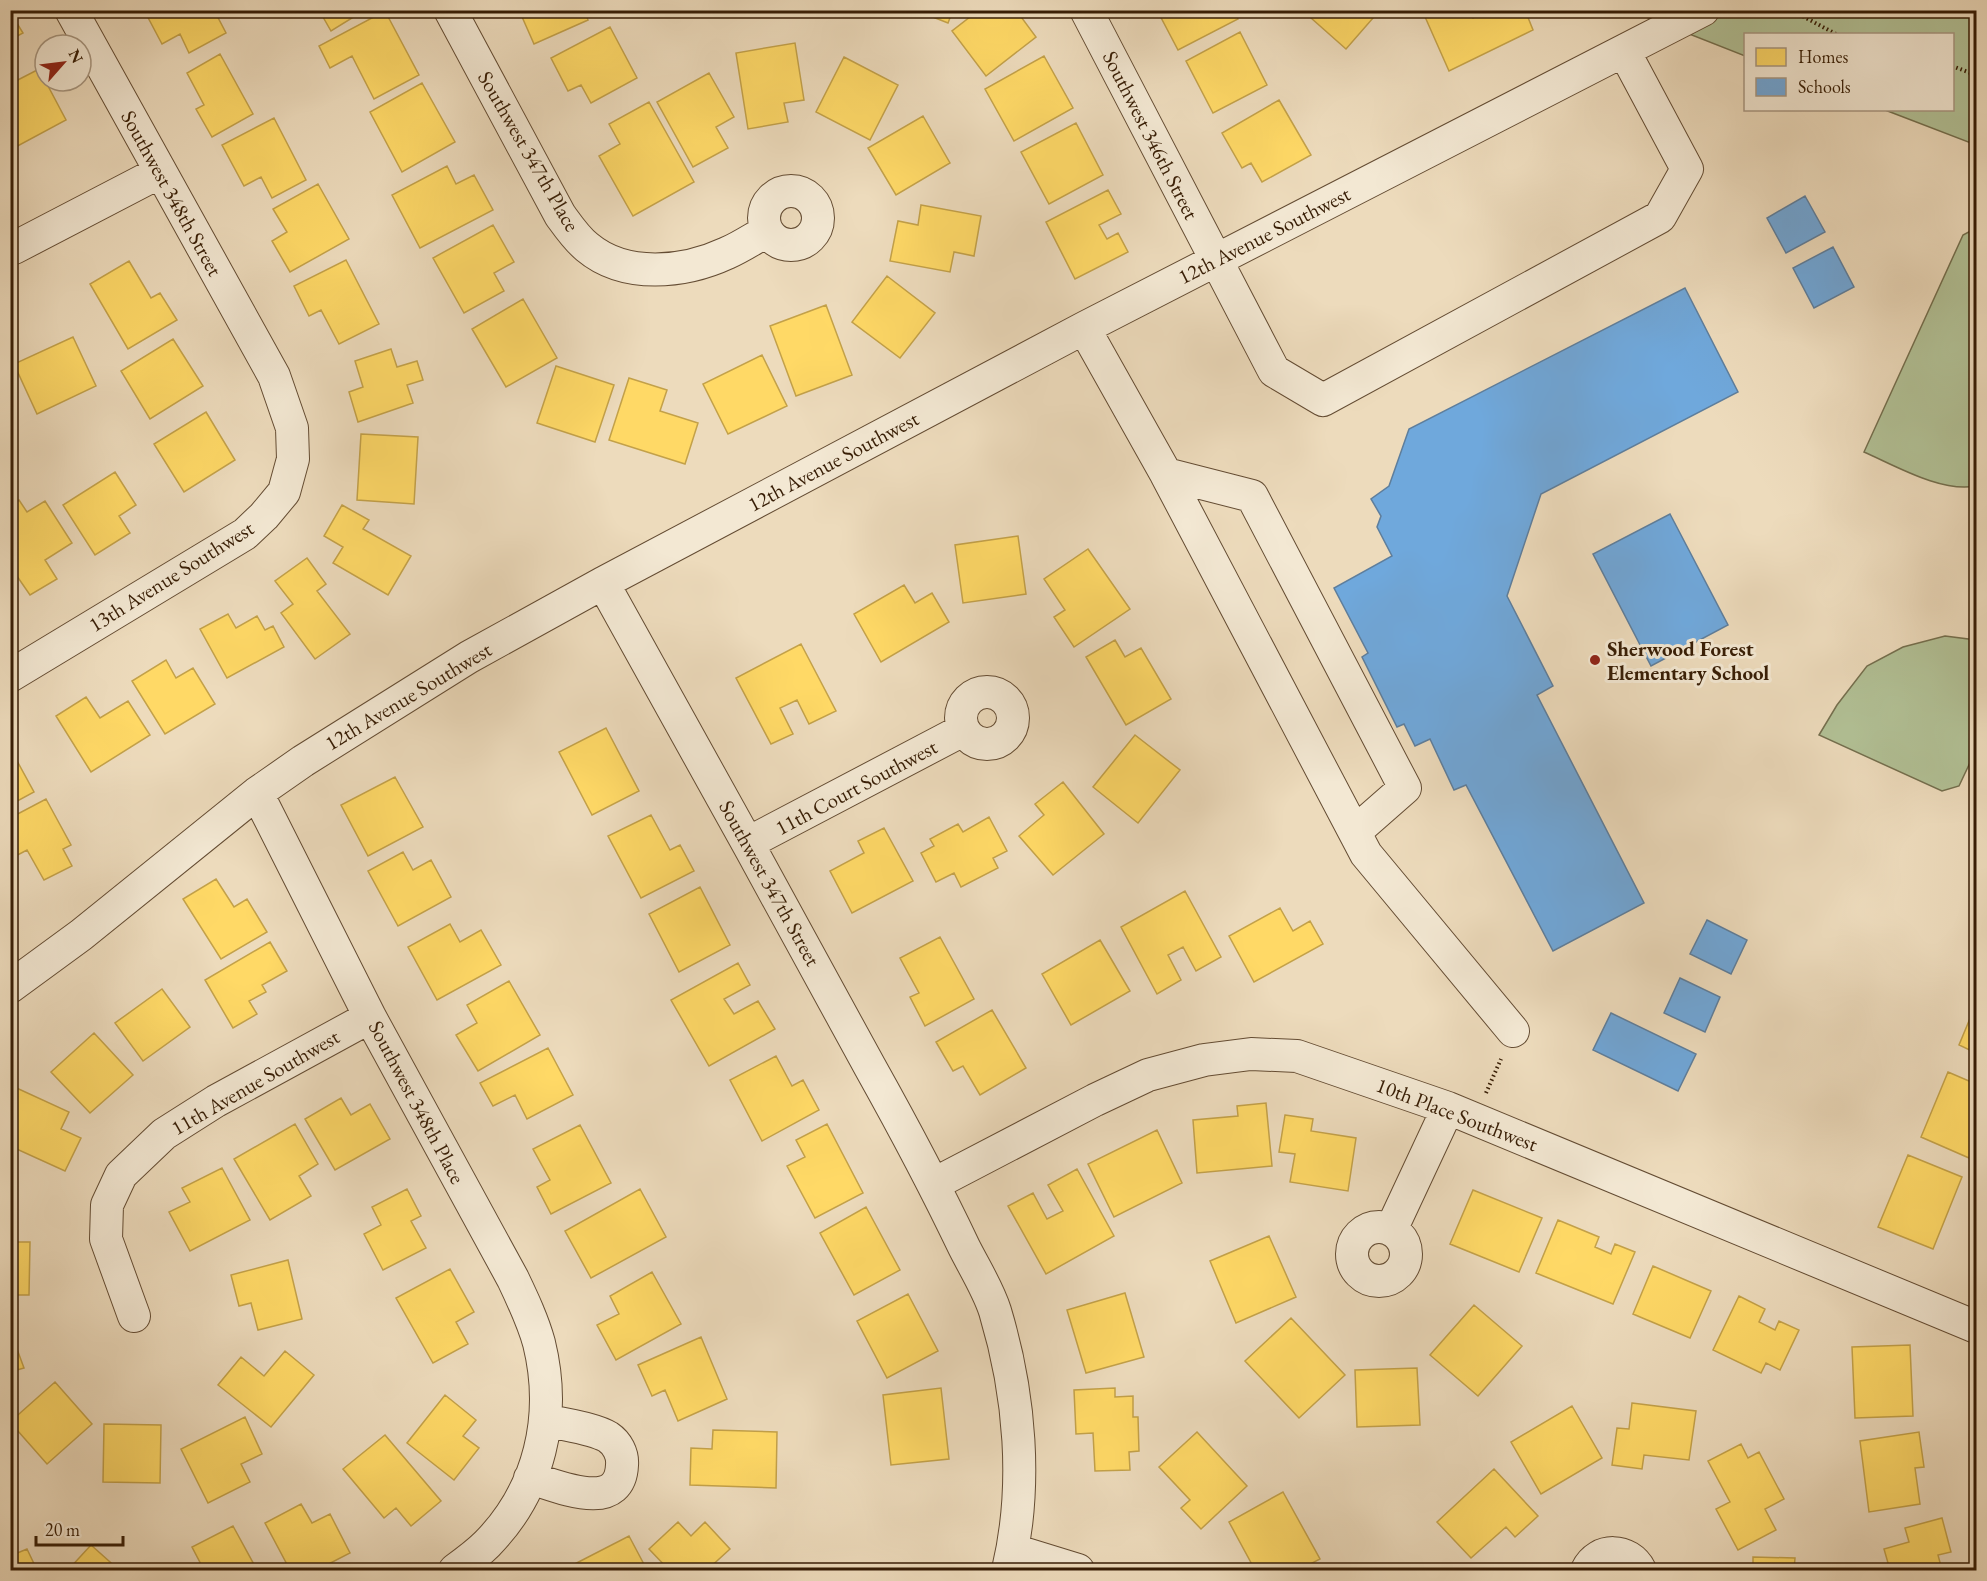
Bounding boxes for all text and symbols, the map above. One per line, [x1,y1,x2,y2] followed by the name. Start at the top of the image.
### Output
[33,33,93,93] north arrow
[1744,33,1954,111] legend
[1798,45,1849,68] text: Homes
[63,46,88,67] text: N
[1097,46,1205,224] street label: Southwest 346th Street
[472,66,586,236] street label: Southwest 347th Place
[1798,75,1851,98] text: Schools
[115,105,229,281] street label: Southwest 348th Street
[1173,180,1355,290] street label: 12th Avenue Southwest
[743,404,923,517] street label: 12th Avenue Southwest
[83,514,259,638] street label: 13th Avenue Southwest
[320,635,497,756] street label: 12th Avenue Southwest
[1607,635,1769,686] place label: Sherwood Forest Elementary School
[1588,653,1602,667] marker: Sherwood Forest Elementary School
[770,733,942,841] street label: 11th Court Southwest
[713,795,827,971] street label: Southwest 347th Street
[363,1016,471,1188] street label: Southwest 348th Place
[166,1023,344,1141] street label: 11th Avenue Southwest
[1372,1071,1542,1157] street label: 10th Place Southwest
[36,1509,123,1547] scale bar
[45,1518,80,1541] text: 20 m

